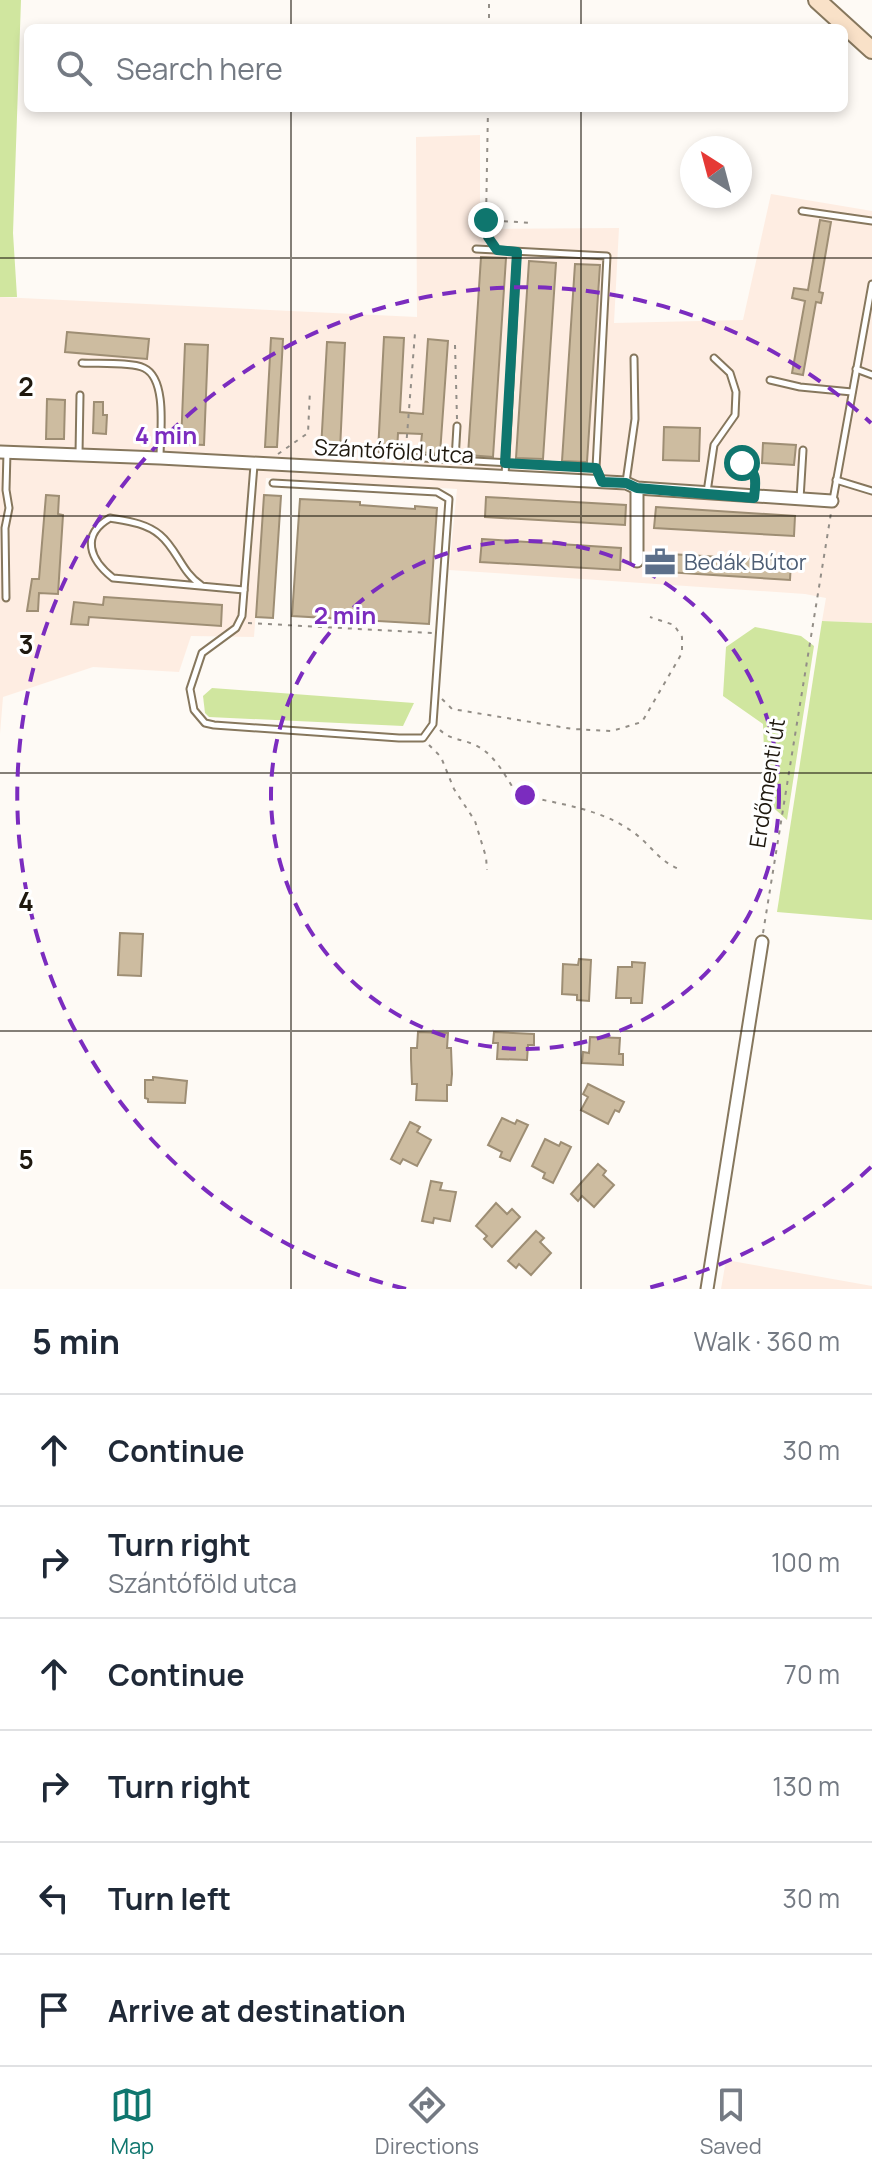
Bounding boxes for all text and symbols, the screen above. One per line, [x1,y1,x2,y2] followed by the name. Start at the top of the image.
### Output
[24,24,848,112] search box
[52,46,96,90] icon: search
[116,48,283,89] text: Search here
[680,136,752,208] north arrow
[468,202,504,238] route end
[18,368,34,404] text: 2
[135,418,197,451] text: 4 min
[313,432,475,470] street label: Szántóföld utca
[724,445,760,481] route start
[643,545,677,579] office icon: Bedák Bútor
[684,547,807,577] place label: Bedák Bútor
[314,598,376,631] text: 2 min
[18,626,34,662] text: 3
[742,716,792,850] street label: Erdőmenti út
[511,781,539,809] centre of rings
[18,883,34,919] text: 4
[18,1141,34,1177] text: 5
[32,1318,120,1364] text: 5 min
[694,1323,840,1359] text: Walk · 360 m
[32,1428,76,1472] icon: ahead
[108,1430,244,1471] text: Continue
[783,1432,840,1468] text: 30 m
[108,1524,251,1565] text: Turn right
[32,1540,76,1584] icon: right
[771,1544,840,1580] text: 100 m
[108,1565,297,1601] text: Szántóföld utca
[32,1652,76,1696] icon: ahead
[108,1654,244,1695] text: Continue
[784,1656,840,1692] text: 70 m
[32,1764,76,1808] icon: right
[108,1766,251,1807] text: Turn right
[772,1768,840,1804] text: 130 m
[32,1876,76,1920] icon: left
[108,1878,231,1919] text: Turn left
[783,1880,840,1916] text: 30 m
[32,1988,76,2032] icon: arrive
[108,1990,406,2031] text: Arrive at destination
[110,2083,154,2161] tab: Map
[375,2083,479,2161] tab: Directions
[700,2083,762,2161] tab: Saved

